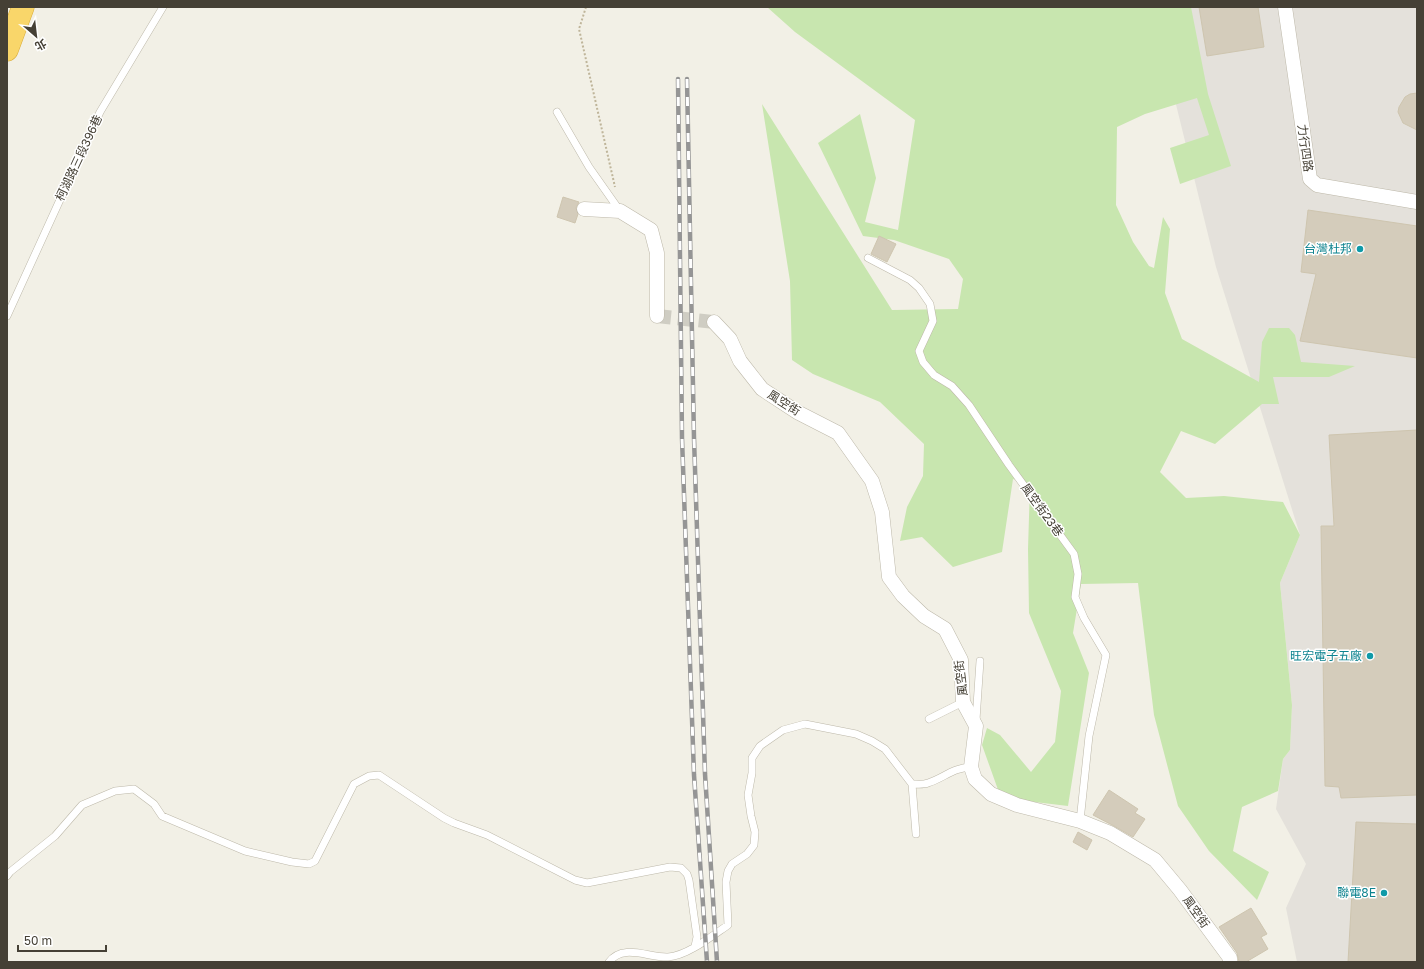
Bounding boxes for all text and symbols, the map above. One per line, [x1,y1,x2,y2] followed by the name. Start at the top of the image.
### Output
[16,16,56,56] north arrow
[33,37,49,54] text: 北
[52,112,105,203] street label: 柯湖路三段396巷
[1295,123,1316,173] street label: 力行四路
[1304,241,1352,256] place label: 台灣杜邦
[1355,244,1365,254] marker: 台灣杜邦
[765,387,804,418] street label: 風空街
[1018,480,1067,539] street label: 風空街23巷
[1290,648,1362,663] place label: 旺宏電子五廠
[1365,651,1375,661] marker: 旺宏電子五廠
[951,659,970,697] street label: 風空街
[1337,885,1376,900] place label: 聯電8E
[1379,888,1389,898] marker: 聯電8E
[1180,893,1213,931] street label: 風空街
[18,927,106,953] scale bar
[24,933,52,948] text: 50 m

